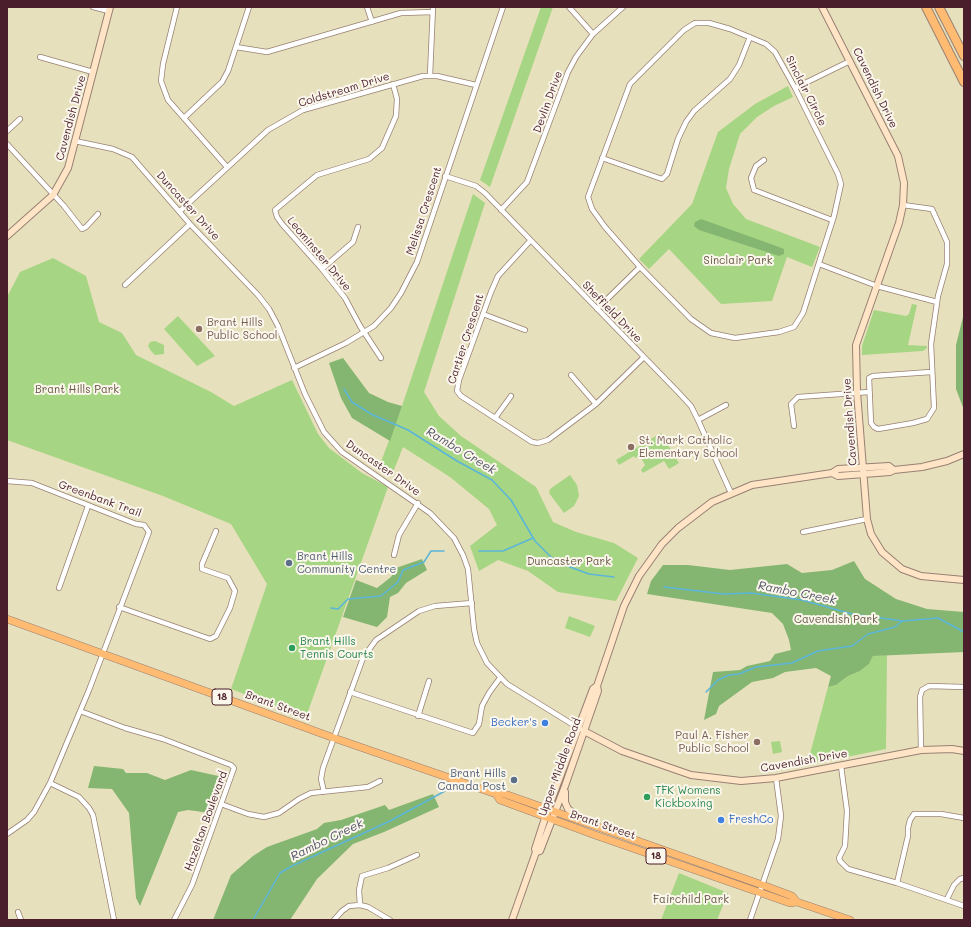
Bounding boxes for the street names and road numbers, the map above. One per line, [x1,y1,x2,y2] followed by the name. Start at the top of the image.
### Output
[850,46,900,130] street label: Cavendish Drive
[783,54,829,128] street label: Sinclair Circle
[531,69,565,135] street label: Devlin Drive
[297,70,391,110] street label: Coldstream Drive
[53,74,89,162] street label: Cavendish Drive
[403,165,445,257] street label: Melissa Crescent
[154,169,222,243] street label: Duncaster Drive
[284,214,354,294] street label: Leominster Drive
[579,279,645,345] street label: Sheffield Drive
[445,292,487,386] street label: Cartier Crescent
[840,378,860,466] street label: Cavendish Drive
[343,437,423,499] street label: Duncaster Drive
[57,478,143,520] street label: Greenbank Trail
[243,688,313,724] street label: Brant Street
[212,689,232,705] road number: 18
[536,716,584,818] street label: Upper Middle Road
[760,747,848,775] street label: Cavendish Drive
[182,769,230,873] street label: Hazelton Boulevard
[568,808,638,842] street label: Brant Street
[646,848,666,864] road number: 18

